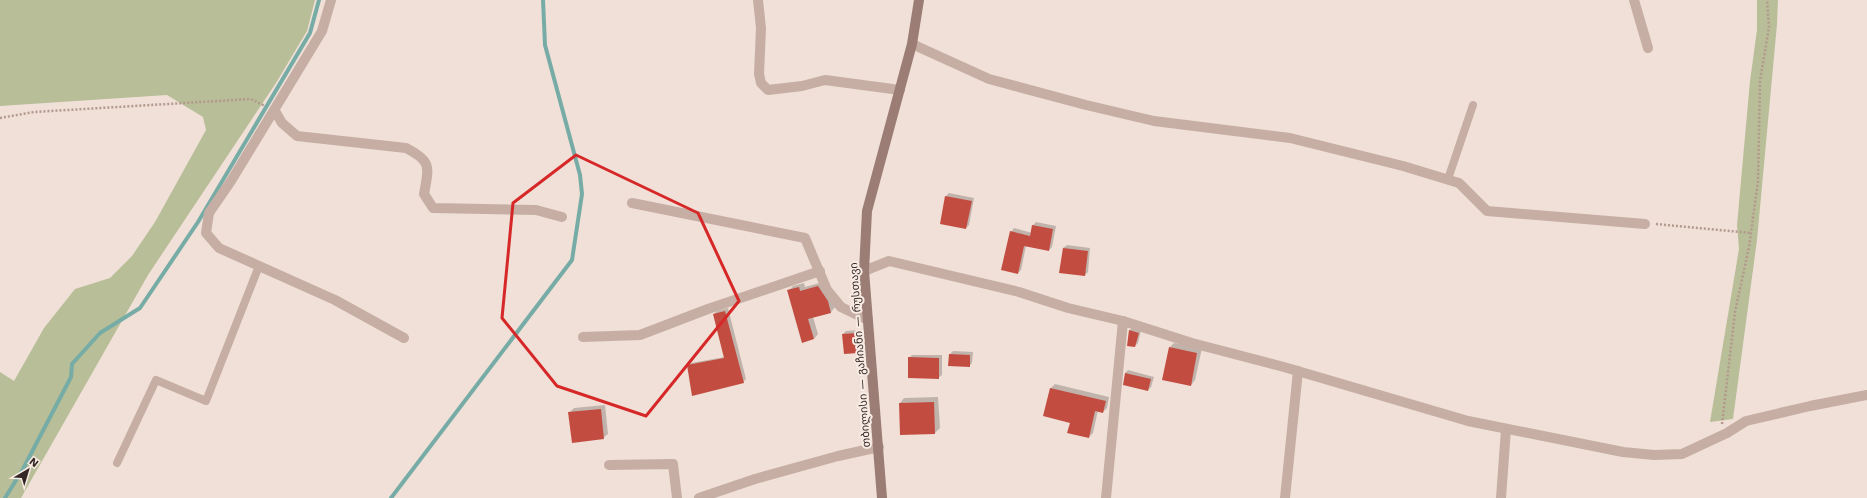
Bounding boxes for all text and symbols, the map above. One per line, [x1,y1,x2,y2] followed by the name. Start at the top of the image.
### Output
[847,262,873,448] street label: თბილისი — გაჩიანი — რუსთავი
[8,450,48,490] north arrow
[27,455,41,470] text: N

